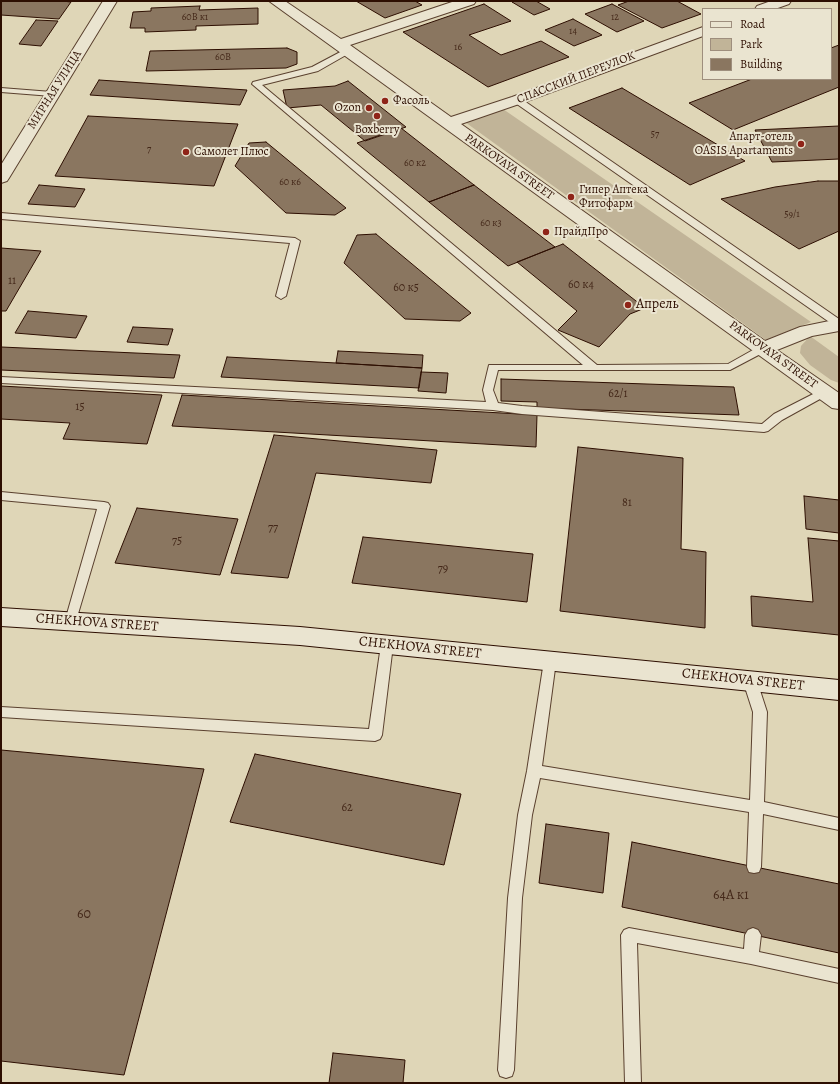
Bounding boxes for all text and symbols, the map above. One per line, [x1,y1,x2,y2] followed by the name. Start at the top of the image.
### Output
[702,8,832,80] legend
[182,12,208,24] house number: 60В к1
[611,12,619,24] house number: 12
[740,16,765,32] text: Road
[569,26,577,38] house number: 14
[740,36,763,52] text: Park
[454,42,462,54] house number: 16
[25,48,85,132] street label: МИРНАЯ УЛИЦА
[515,49,637,107] street label: СПАССКИЙ ПЕРЕУЛОК
[215,52,231,64] house number: 60В
[740,56,782,72] text: Building
[393,94,429,108] place label: Фасоль
[380,96,390,106] marker: Фасоль
[335,101,361,115] place label: Ozon
[364,103,374,113] marker: Ozon
[372,111,382,121] marker: Boxberry
[355,123,399,137] place label: Boxberry
[651,129,659,141] house number: 57
[695,130,793,158] place label: Апарт-отель OASIS Apartaments
[462,131,556,203] street label: PARKOVAYA STREET
[796,139,806,149] marker: Апарт-отель OASIS Apartaments
[147,144,151,156] house number: 7
[194,145,269,159] place label: Самолет Плюс
[181,147,191,157] marker: Самолет Плюс
[404,158,426,170] house number: 60 к2
[279,177,301,189] house number: 60 к6
[579,183,648,211] place label: Гипер Аптека Фитофарм
[566,192,576,202] marker: Гипер Аптека Фитофарм
[784,209,800,221] house number: 59/1
[480,218,502,230] house number: 60 к3
[554,225,608,239] place label: ПрайдПро
[541,227,551,237] marker: ПрайдПро
[8,274,16,288] house number: 11
[568,278,594,292] house number: 60 к4
[393,281,419,295] house number: 60 к5
[636,297,679,313] place label: Апрель
[623,300,633,310] marker: Апрель
[726,318,820,392] street label: PARKOVAYA STREET
[608,387,628,401] house number: 62/1
[75,400,85,414] house number: 15
[622,496,632,510] house number: 81
[268,521,278,535] house number: 77
[172,534,182,548] house number: 75
[438,562,448,576] house number: 79
[35,610,159,636] street label: CHEKHOVA STREET
[358,633,482,663] street label: CHEKHOVA STREET
[681,665,805,695] street label: CHEKHOVA STREET
[341,801,353,815] house number: 62
[713,888,749,904] house number: 64А к1
[77,907,91,923] house number: 60

